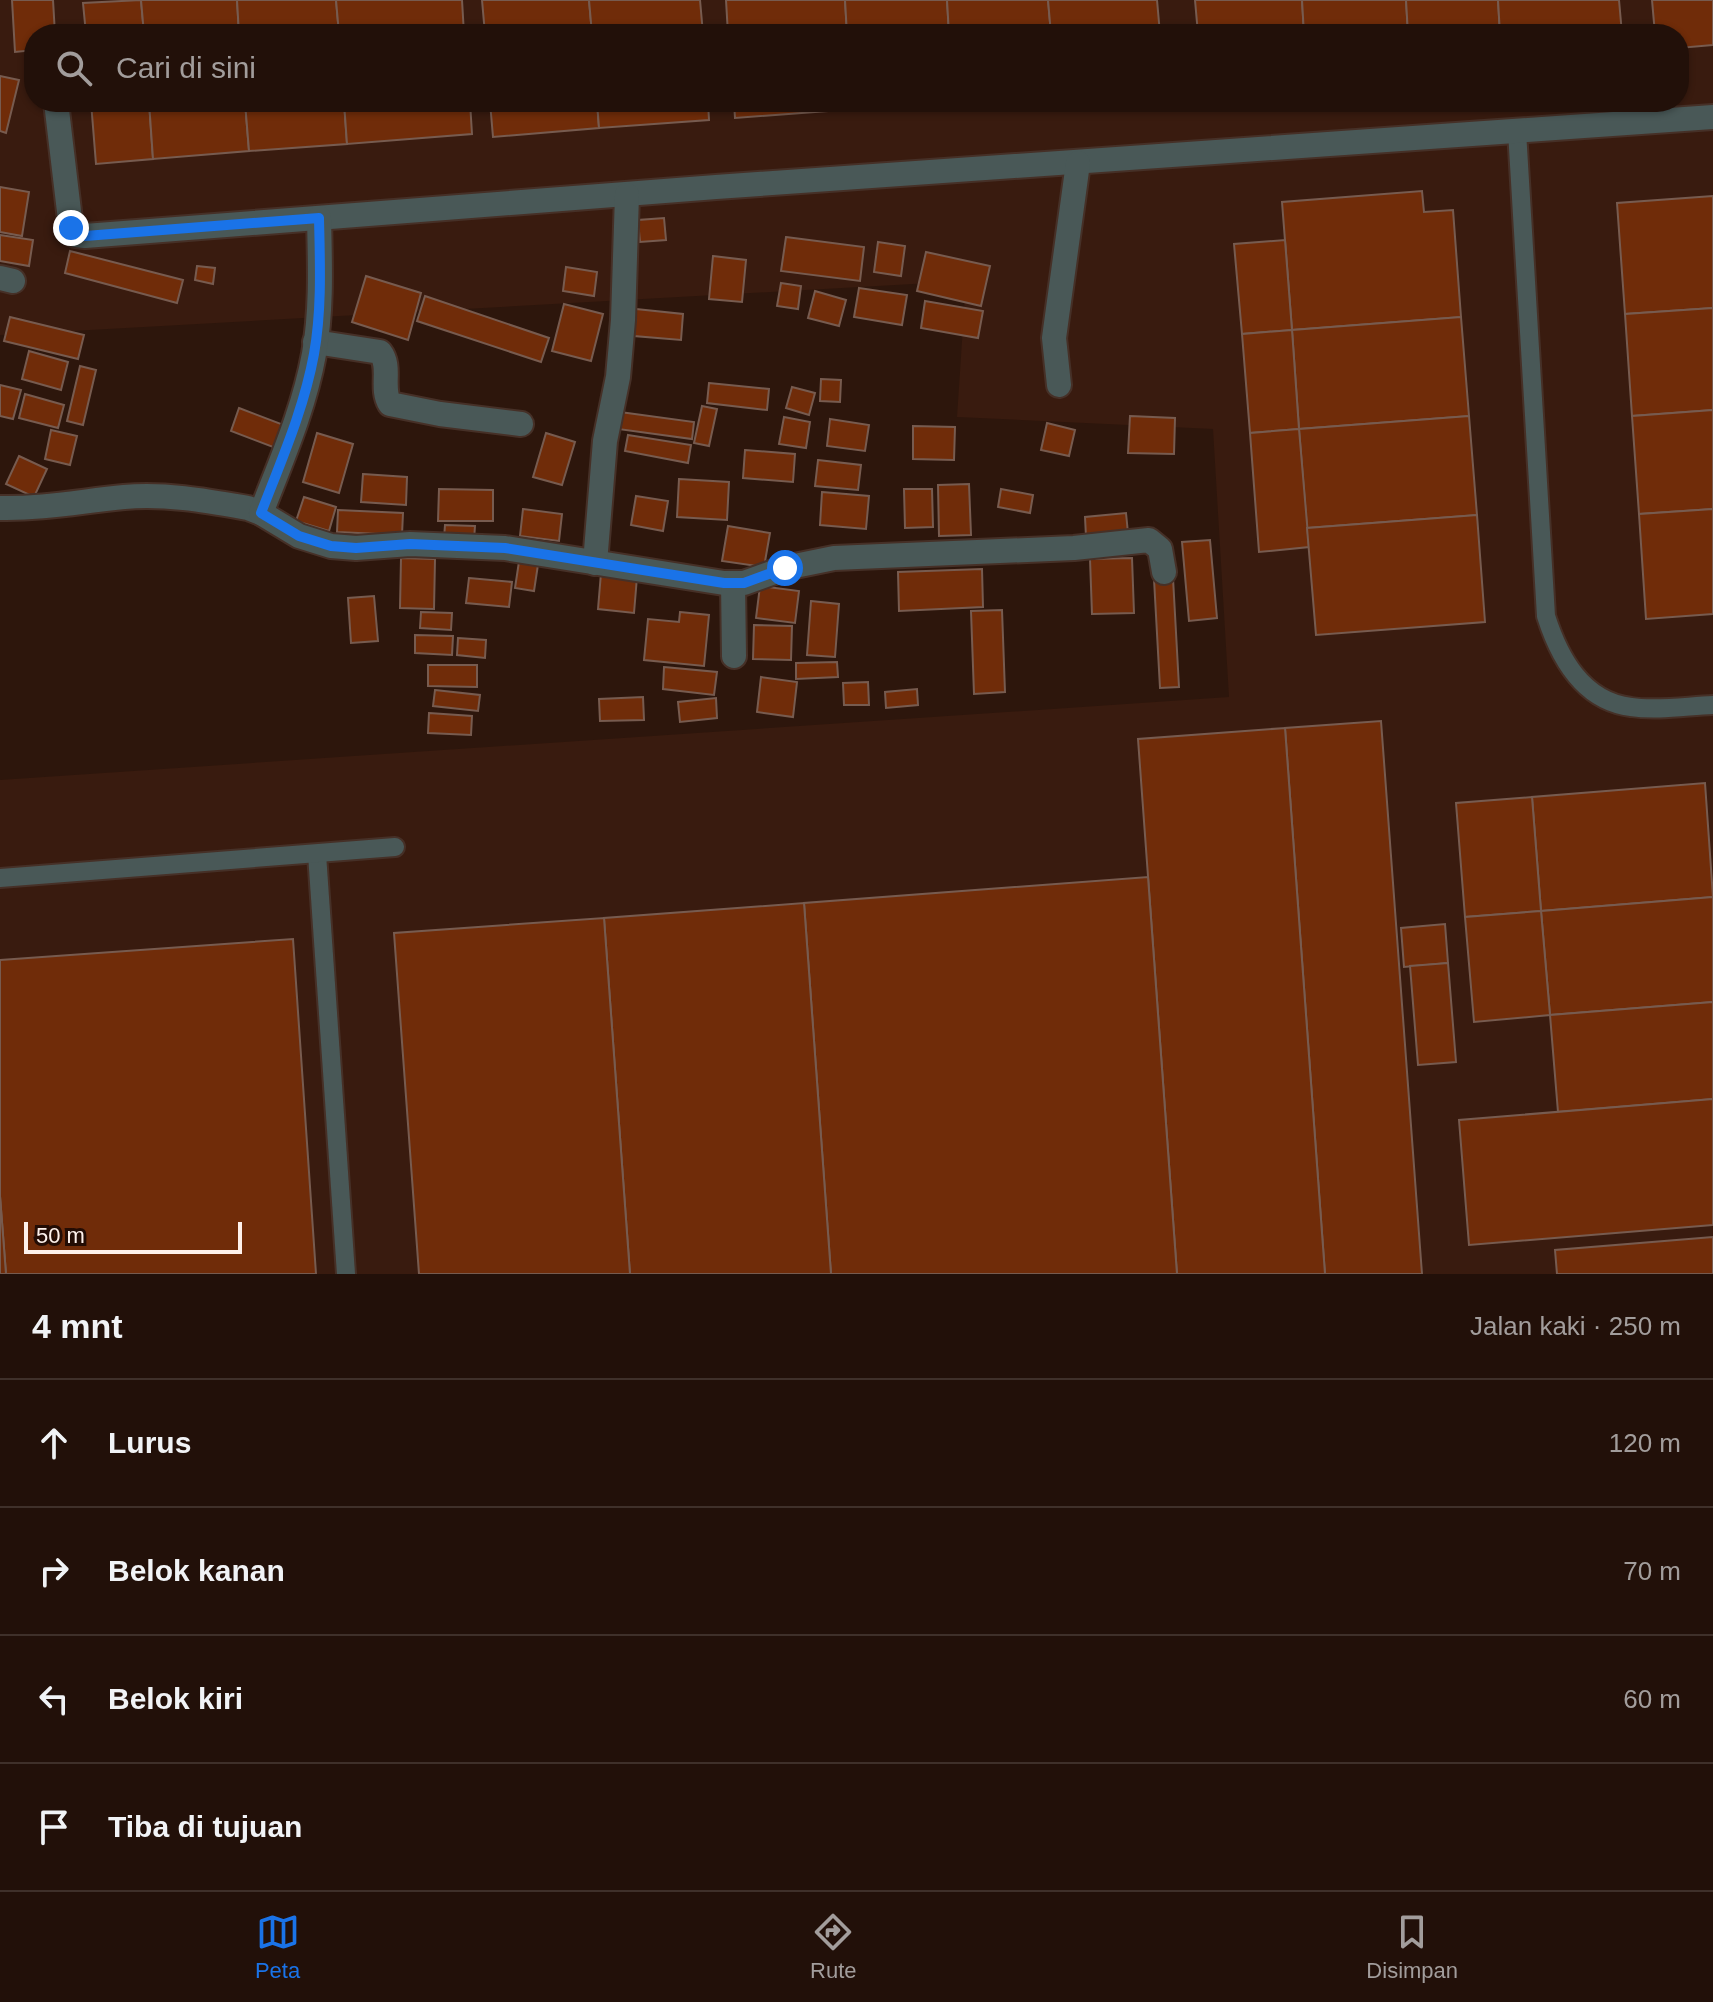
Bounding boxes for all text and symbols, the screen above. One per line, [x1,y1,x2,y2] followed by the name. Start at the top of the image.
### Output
[24,24,1689,112] search box
[52,46,96,90] icon: search
[116,51,256,84] text: Cari di sini
[53,210,89,246] route end
[767,550,803,586] route start
[24,1218,242,1254] scale bar
[36,1223,85,1248] text: 50 m
[32,1307,123,1345] text: 4 mnt
[1470,1311,1681,1341] text: Jalan kaki · 250 m
[32,1421,76,1465] icon: ahead
[108,1426,191,1459] text: Lurus
[1609,1428,1681,1458] text: 120 m
[32,1549,76,1593] icon: right
[108,1554,285,1587] text: Belok kanan
[1623,1556,1681,1586] text: 70 m
[32,1677,76,1721] icon: left
[108,1682,243,1715] text: Belok kiri
[1623,1684,1681,1714] text: 60 m
[32,1805,76,1849] icon: arrive
[108,1810,302,1843] text: Tiba di tujuan
[255,1910,300,1984] tab: Peta
[810,1910,857,1984] tab: Rute
[1366,1910,1458,1984] tab: Disimpan

